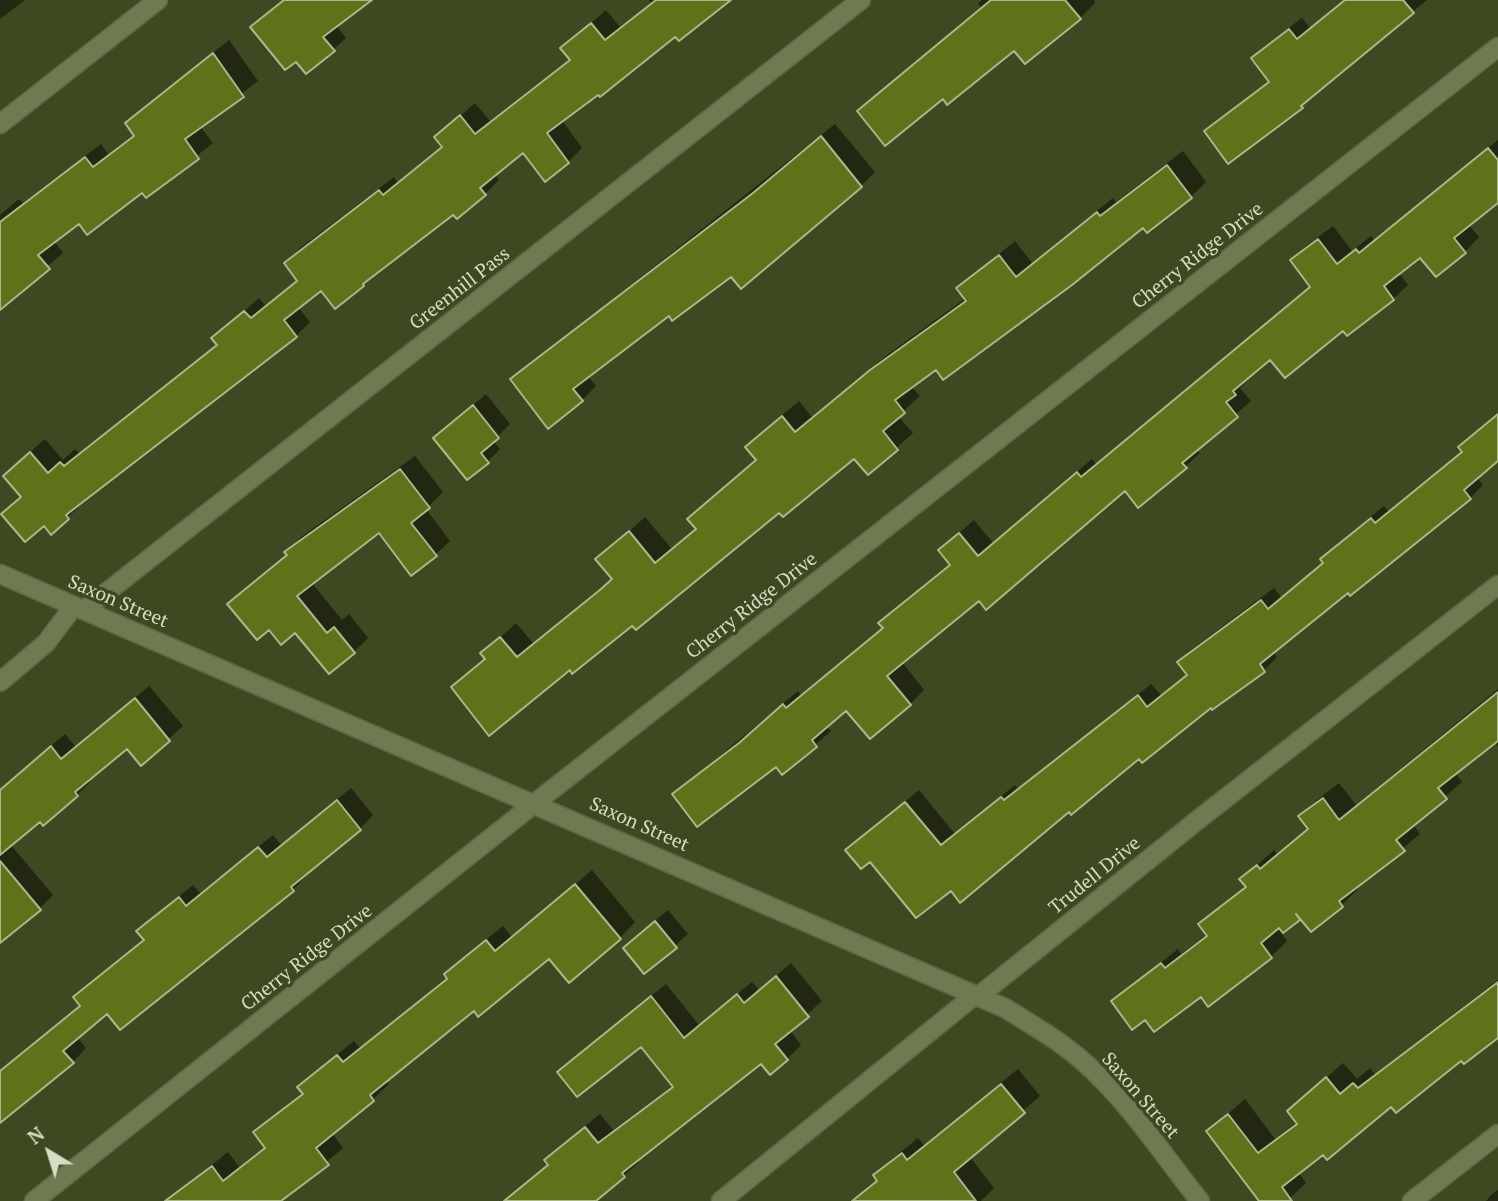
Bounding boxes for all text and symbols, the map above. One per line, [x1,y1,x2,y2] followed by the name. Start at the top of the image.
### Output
[1128,198,1268,314] street label: Cherry Ridge Drive
[405,243,515,335] street label: Greenhill Pass
[682,548,822,664] street label: Cherry Ridge Drive
[65,571,171,633] street label: Saxon Street
[586,793,692,857] street label: Saxon Street
[1045,832,1145,920] street label: Trudell Drive
[237,900,377,1016] street label: Cherry Ridge Drive
[1096,1048,1184,1144] street label: Saxon Street
[14,1117,84,1187] north arrow
[22,1121,49,1149] text: N

